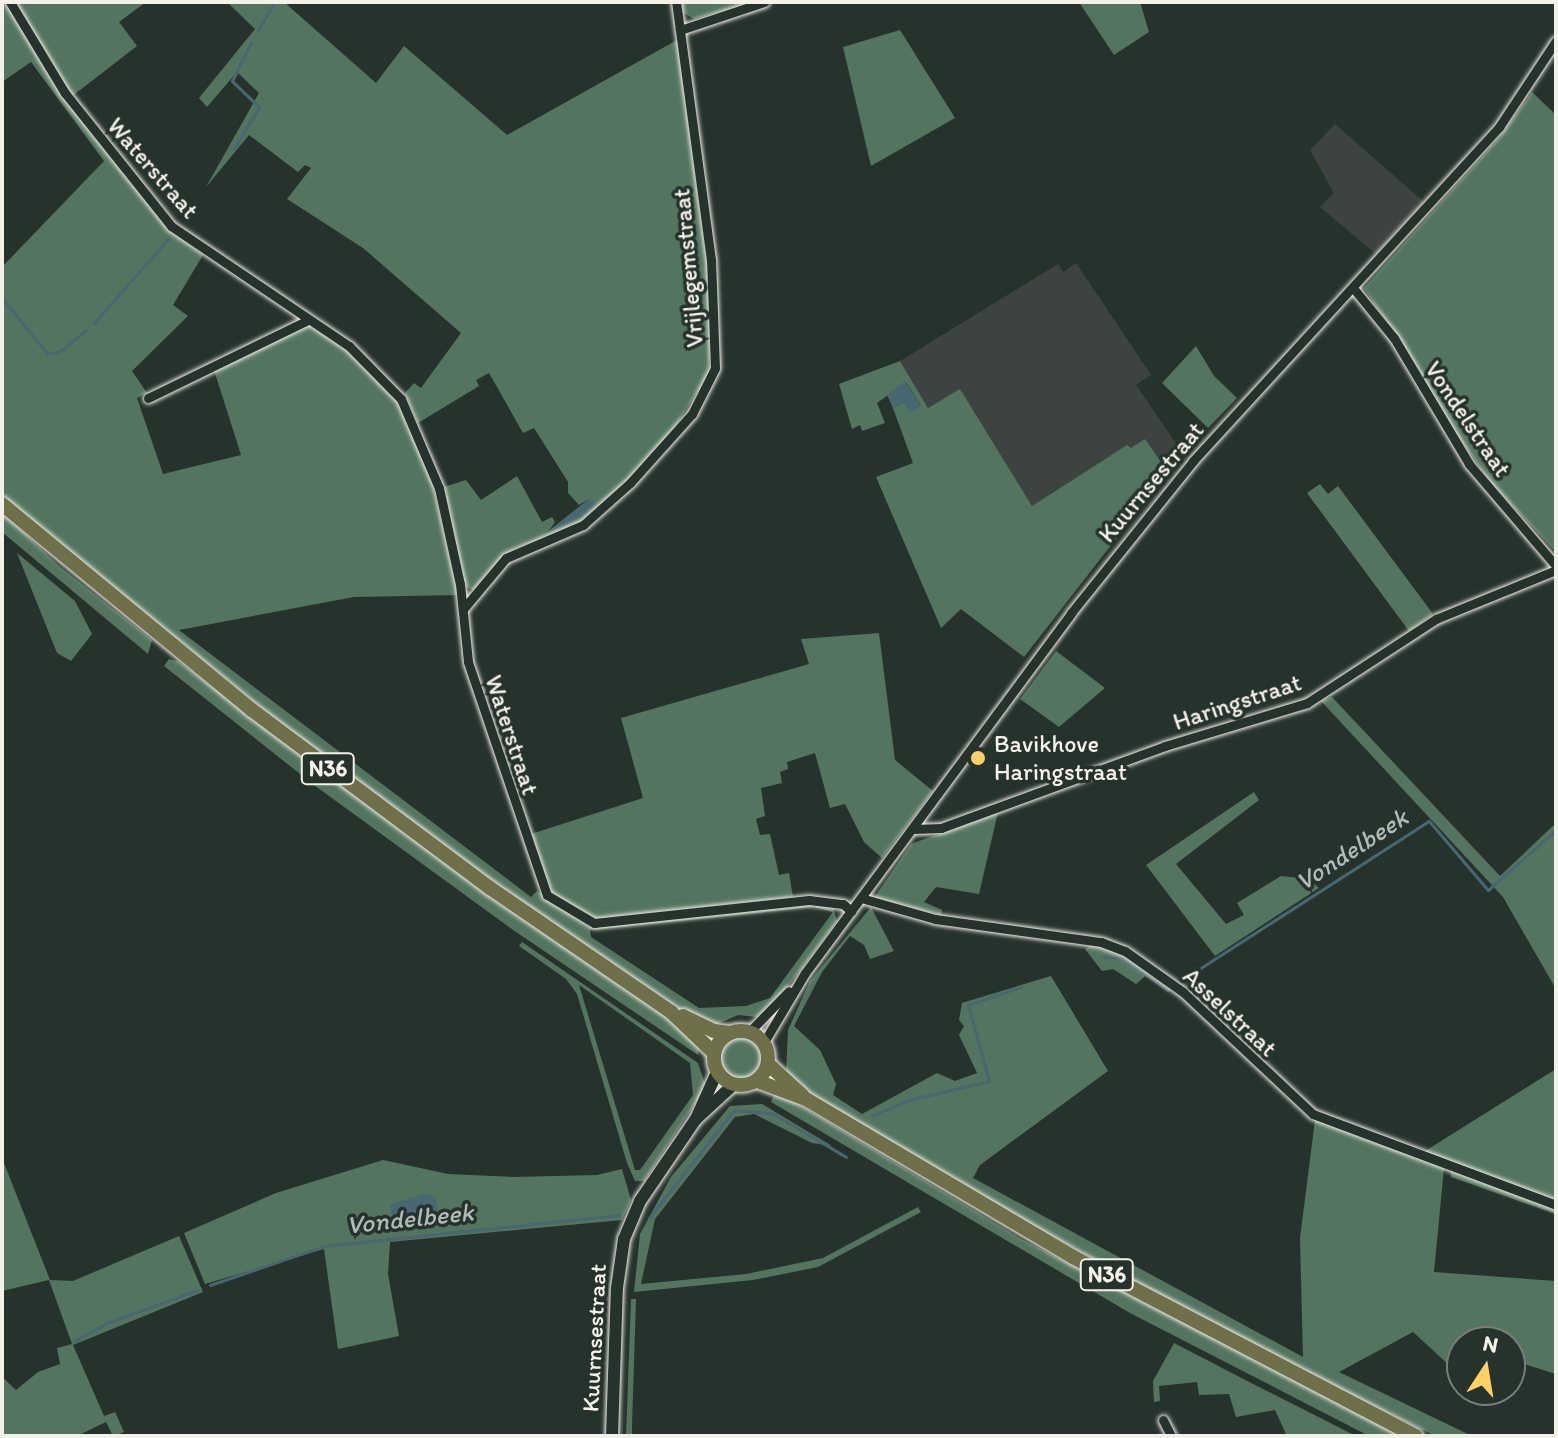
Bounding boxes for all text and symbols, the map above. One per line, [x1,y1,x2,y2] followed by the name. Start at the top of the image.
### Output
[101,112,205,224] street label: Waterstraat
[667,187,709,349] street label: Vrijlegemstraat
[1419,356,1517,482] street label: Vondelstraat
[1092,416,1210,548] street label: Kuurnsestraat
[1169,668,1305,736] street label: Haringstraat
[479,671,545,799] street label: Waterstraat
[994,730,1127,786] place label: Bavikhove Haringstraat
[969,749,987,767] marker: Bavikhove Haringstraat
[300,751,356,787] road number: N36
[1290,802,1414,898] water label: Vondelbeek
[1177,961,1283,1063] street label: Asselstraat
[345,1197,475,1241] water label: Vondelbeek
[1079,1257,1135,1293] road number: N36
[576,1263,612,1413] street label: Kuurnsestraat
[1446,1326,1526,1406] north arrow
[1481,1329,1501,1359] text: N

